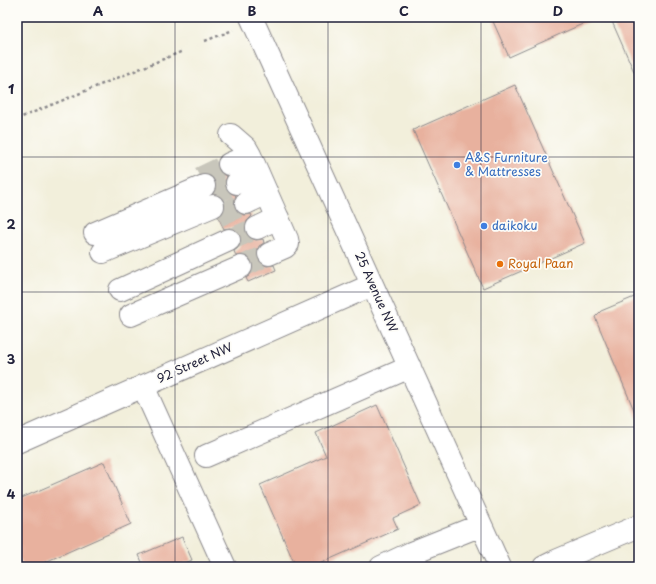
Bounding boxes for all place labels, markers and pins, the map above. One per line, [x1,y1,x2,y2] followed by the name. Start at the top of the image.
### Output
[465,148,548,180] place label: A&S Furniture & Mattresses
[452,160,462,170] marker: A&S Furniture & Mattresses
[492,216,538,234] place label: daikoku
[479,221,489,231] marker: daikoku
[508,254,573,272] place label: Royal Paan
[495,259,505,269] marker: Royal Paan

